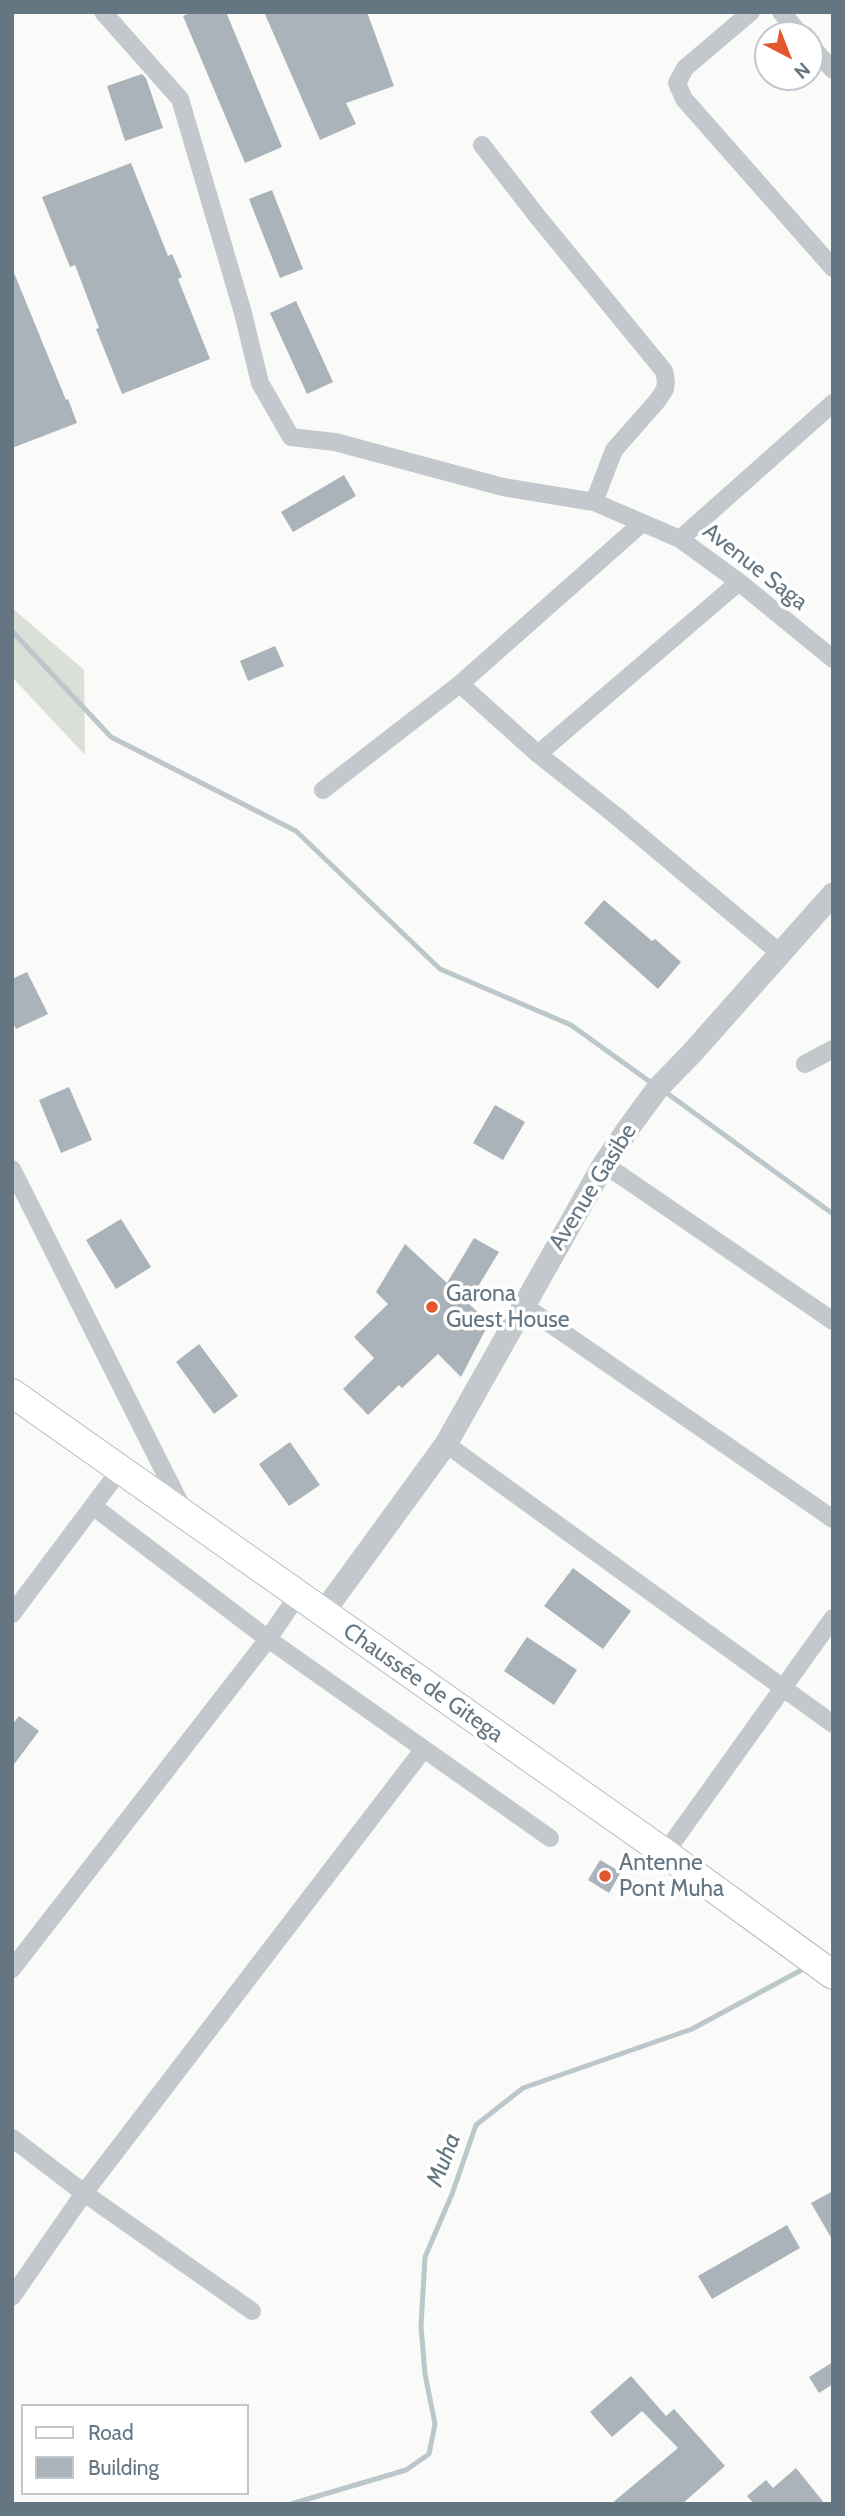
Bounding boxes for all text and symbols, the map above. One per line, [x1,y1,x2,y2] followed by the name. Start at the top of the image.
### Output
[754,21,824,91] north arrow
[789,57,815,84] text: N
[697,518,813,616] street label: Avenue Saga
[543,1119,643,1255] street label: Avenue Gasibe
[446,1280,569,1334] place label: Garona Guest House
[424,1299,440,1315] marker: Garona Guest House
[338,1617,508,1749] street label: Chaussée de Gitega
[619,1849,724,1903] place label: Antenne Pont Muha
[597,1868,613,1884] marker: Antenne Pont Muha
[421,2129,467,2191] water label: Muha
[21,2404,248,2495] legend
[88,2420,134,2445] text: Road
[88,2455,159,2480] text: Building

